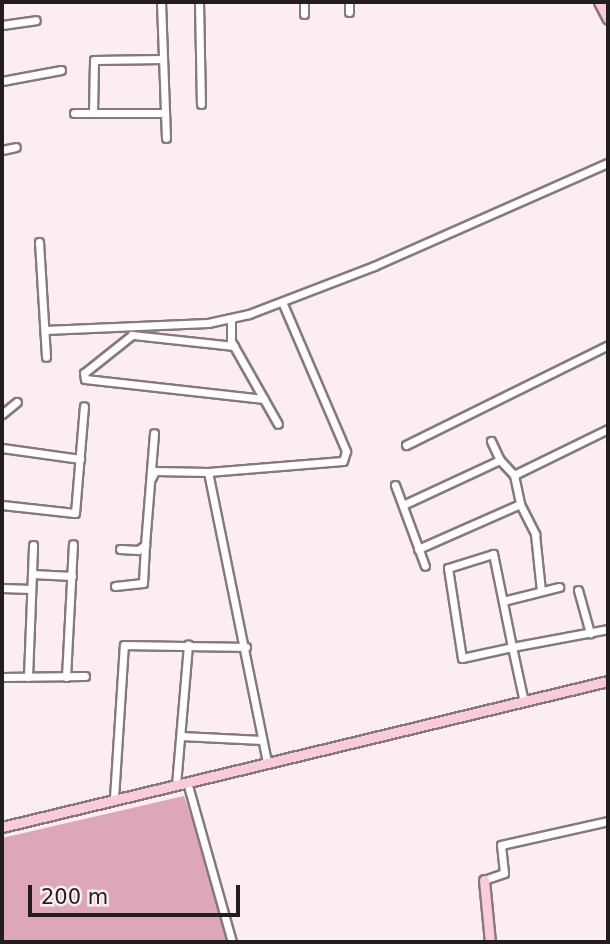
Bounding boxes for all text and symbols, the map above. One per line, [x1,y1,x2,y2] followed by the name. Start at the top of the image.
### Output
[32,870,243,914] scale bar
[41,885,108,909] text: 200 m

